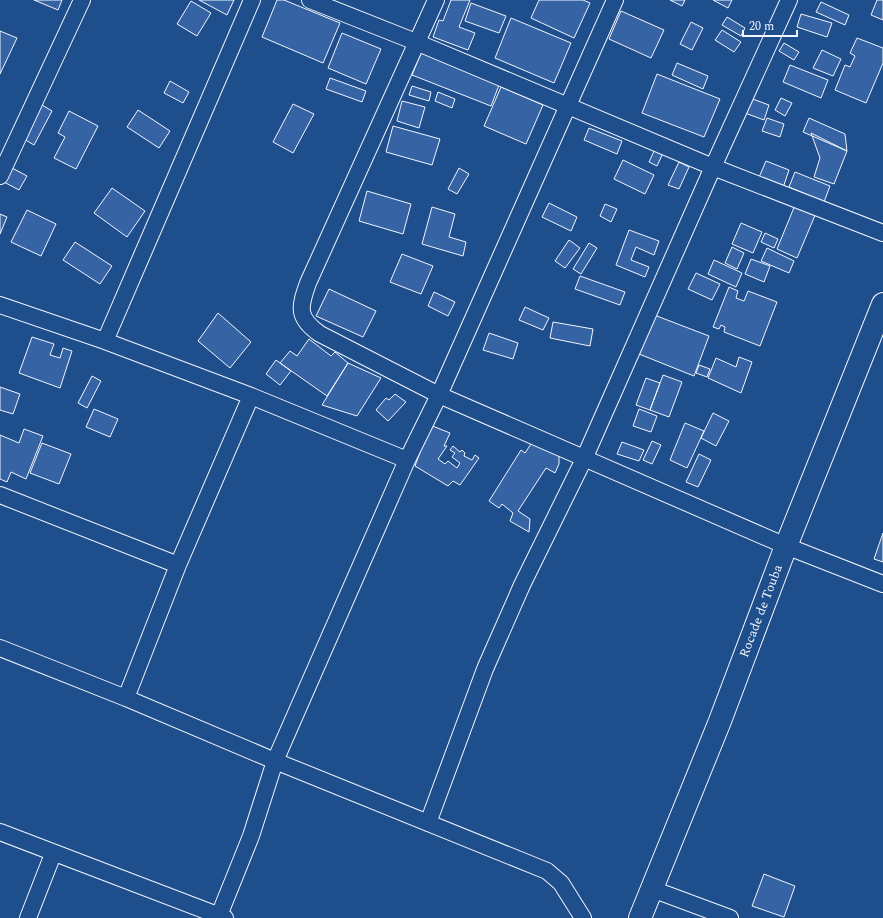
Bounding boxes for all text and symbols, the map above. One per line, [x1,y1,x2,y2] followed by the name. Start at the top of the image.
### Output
[743,12,797,38] scale bar
[749,17,774,36] text: 20 m
[734,561,788,660] street label: Rocade de Touba

